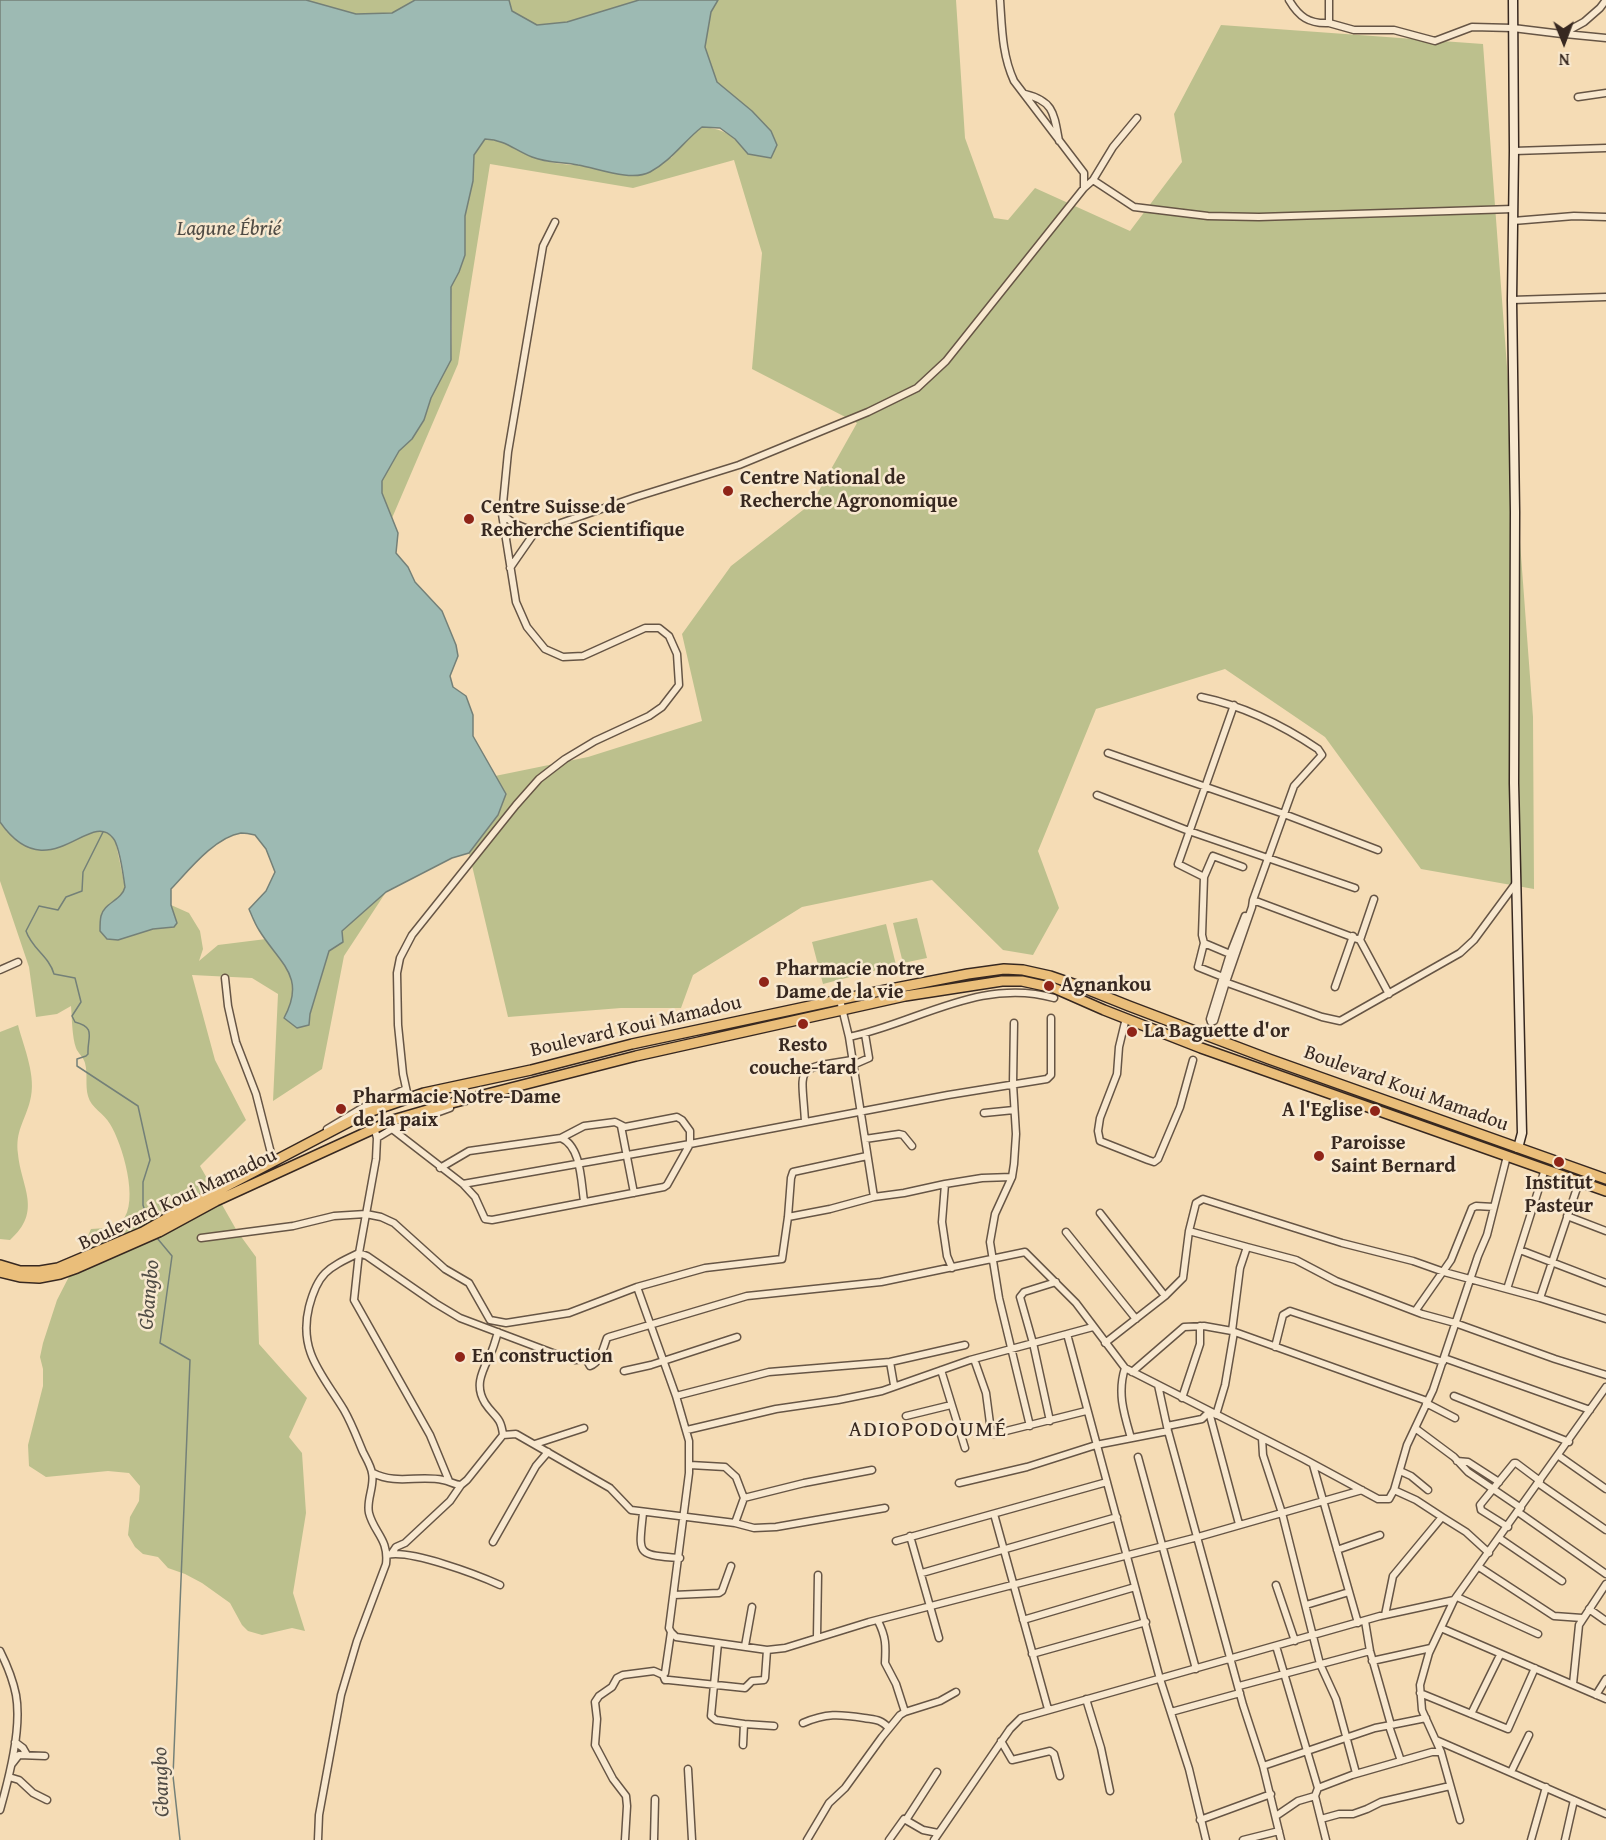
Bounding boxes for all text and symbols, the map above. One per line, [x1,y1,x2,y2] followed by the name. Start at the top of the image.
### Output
[1534,12,1594,72] north arrow
[1559,48,1570,72] text: N
[177,217,281,243] water label: Lagune Ébrié
[740,467,958,514] place label: Centre National de Recherche Agronomique
[721,484,735,498] marker: Centre National de Recherche Agronomique
[481,496,685,543] place label: Centre Suisse de Recherche Scientifique
[462,512,476,526] marker: Centre Suisse de Recherche Scientifique
[776,958,925,1005] place label: Pharmacie notre Dame de la vie
[1061,974,1151,998] place label: Agnankou
[757,975,771,989] marker: Pharmacie notre Dame de la vie
[1042,979,1056,993] marker: Agnankou
[528,991,744,1063] street label: Boulevard Koui Mamadou
[796,1017,810,1031] marker: Resto couche-tard
[1144,1020,1290,1044] place label: La Baguette d'or
[1125,1025,1139,1039] marker: La Baguette d'or
[749,1034,857,1081] place label: Resto couche-tard
[1301,1041,1511,1137] street label: Boulevard Koui Mamadou
[353,1086,561,1133] place label: Pharmacie Notre-Dame de la paix
[1282,1099,1363,1123] place label: A l'Eglise
[334,1102,348,1116] marker: Pharmacie Notre-Dame de la paix
[1368,1104,1382,1118] marker: A l'Eglise
[1331,1132,1456,1179] place label: Paroisse Saint Bernard
[75,1144,281,1256] street label: Boulevard Koui Mamadou
[1312,1149,1326,1163] marker: Paroisse Saint Bernard
[1552,1155,1566,1169] marker: Institut Pasteur
[1525,1172,1593,1219] place label: Institut Pasteur
[134,1259,166,1331] water label: Gbangbo
[472,1345,613,1369] place label: En construction
[453,1350,467,1364] marker: En construction
[849,1417,1007,1443] district label: ADIOPODOUMÉ
[148,1747,176,1817] water label: Gbangbo

